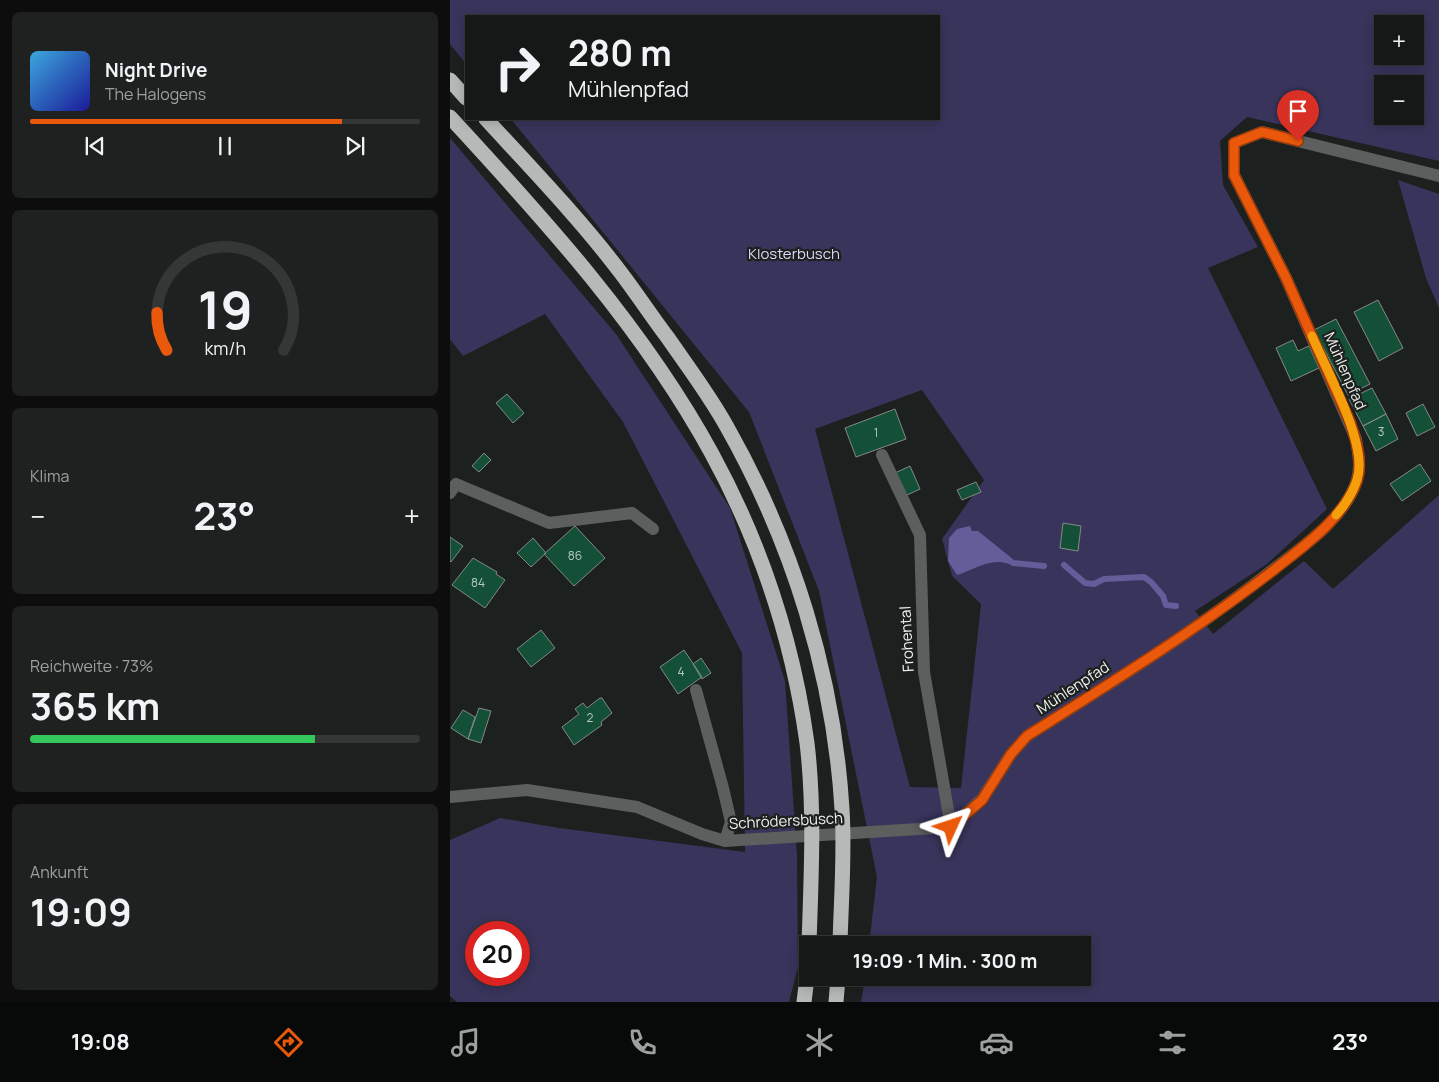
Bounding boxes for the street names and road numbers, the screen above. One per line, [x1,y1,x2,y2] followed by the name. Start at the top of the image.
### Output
[1319,329,1372,413] street label: Mühlenpfad
[894,606,919,672] street label: Frohental
[1032,656,1113,719] street label: Mühlenpfad
[728,807,844,834] street label: Schrödersbusch

